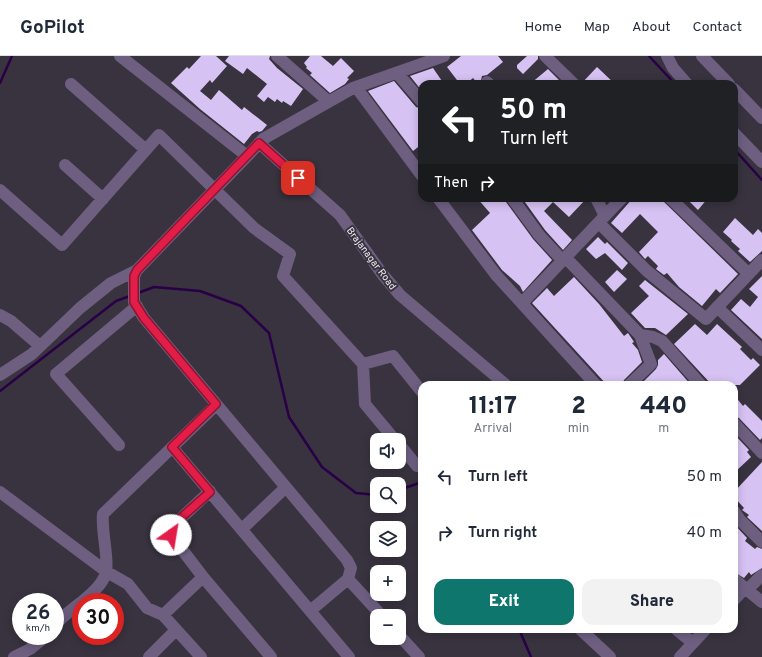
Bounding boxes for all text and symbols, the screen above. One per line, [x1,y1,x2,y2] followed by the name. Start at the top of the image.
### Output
[20,16,85,40] text: GoPilot
[525,19,562,36] text: Home
[584,19,610,36] text: Map
[632,19,671,36] text: About
[693,19,742,36] text: Contact
[500,93,567,129] text: 50 m
[434,96,486,148] icon: left
[500,128,568,151] text: Turn left
[281,161,315,195] pin
[287,167,309,189] icon: arrive
[476,172,498,194] icon: right
[434,174,468,193] text: Then
[343,225,399,293] street label: Brajanagar Road
[469,392,517,422] text: 11:17
[571,392,586,422] text: 2
[640,392,687,422] text: 440
[474,421,512,437] text: Arrival
[568,421,589,437] text: min
[658,421,669,437] text: m
[370,433,406,645] map controls
[370,433,406,469] button: sound
[434,466,456,488] icon: left
[468,468,528,487] text: Turn left
[687,468,722,487] text: 50 m
[370,477,406,513] button: search
[150,514,192,556] position arrow
[370,521,406,557] button: layers
[434,522,456,544] icon: right
[468,524,537,543] text: Turn right
[687,524,722,543] text: 40 m
[370,565,406,601] button: +
[434,579,574,625] button: Exit
[582,579,722,625] button: Share
[72,593,124,645] speed limit sign: 30
[26,601,50,627] text: 26
[370,609,406,645] button: −
[26,622,50,635] text: km/h

